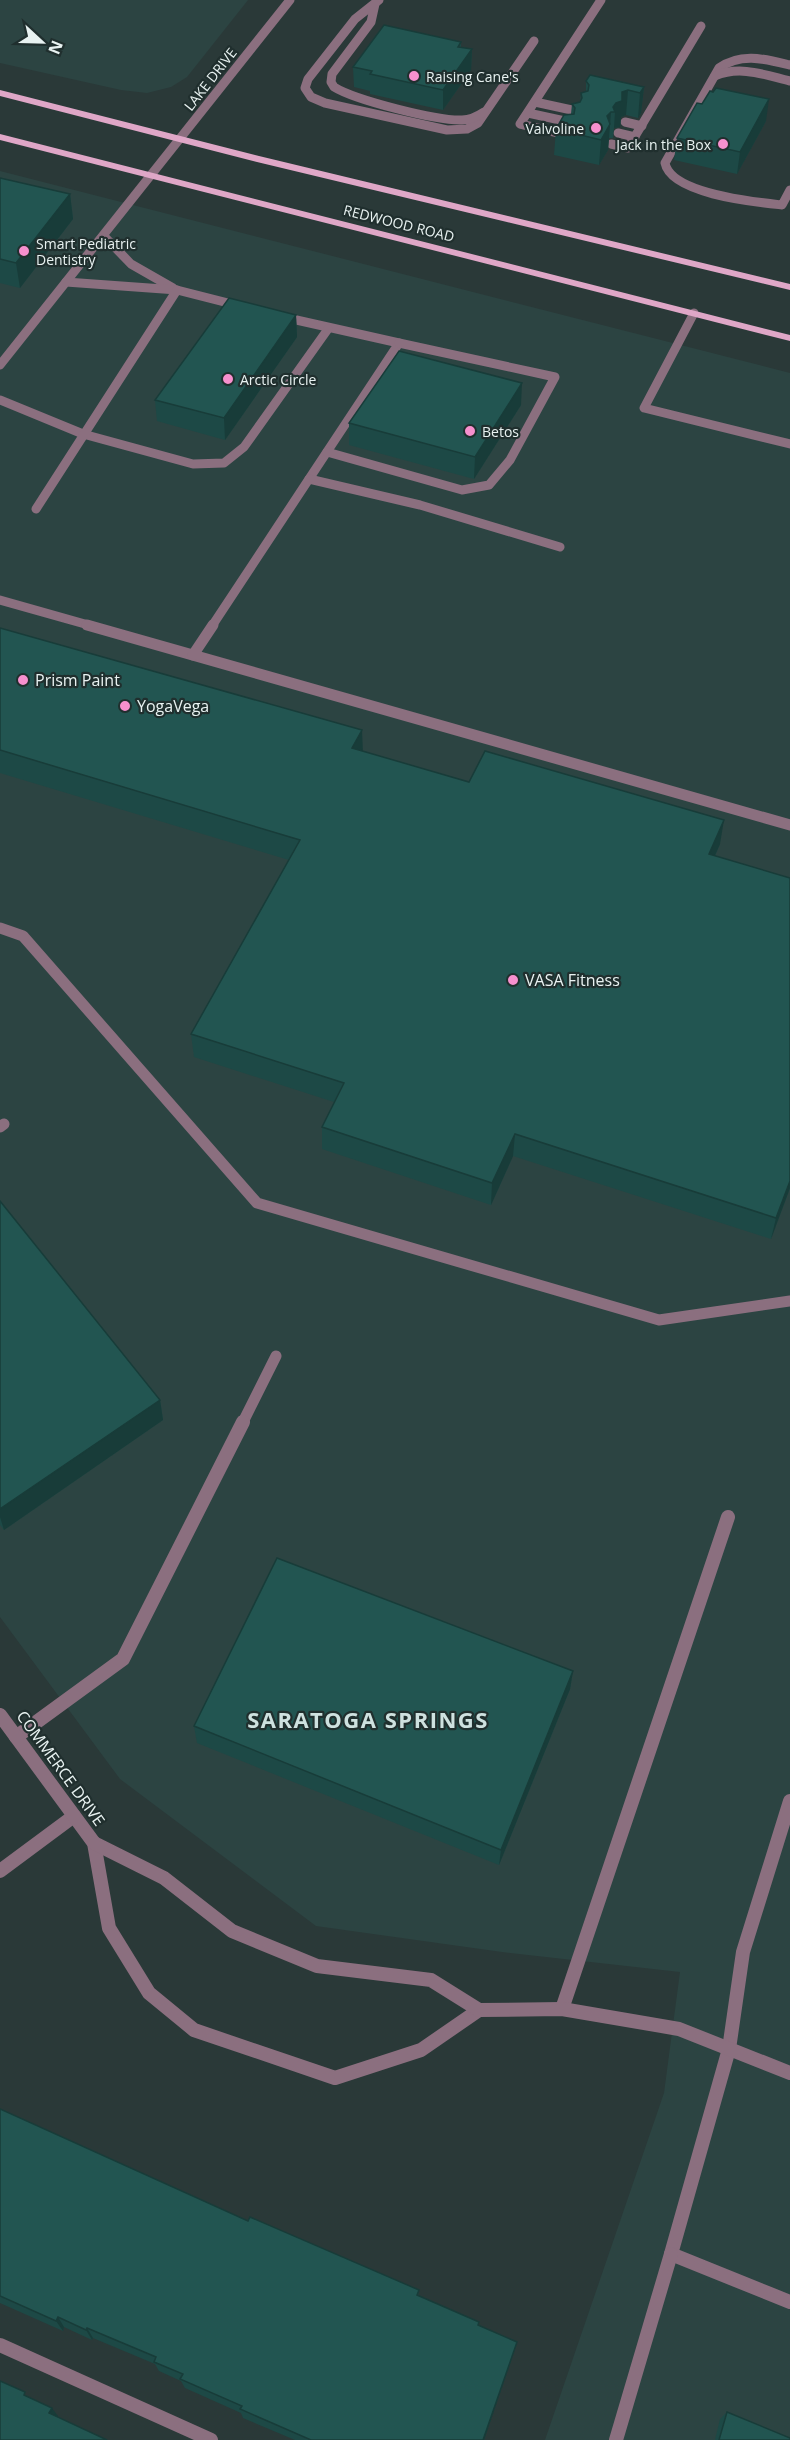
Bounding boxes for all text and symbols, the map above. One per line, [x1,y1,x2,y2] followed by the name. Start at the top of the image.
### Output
[12,12,72,72] north arrow
[43,37,69,58] text: N
[179,44,241,114] street label: LAKE DRIVE
[426,67,519,86] place label: Raising Cane's
[407,69,421,83] marker: Raising Cane's
[525,119,584,138] place label: Valvoline
[589,121,603,135] marker: Valvoline
[614,135,712,154] place label: Jack in the Box
[716,137,730,151] marker: Jack in the Box
[342,200,456,246] street label: REDWOOD ROAD
[36,234,136,269] place label: Smart Pediatric Dentistry
[17,244,31,258] marker: Smart Pediatric Dentistry
[240,370,316,389] place label: Arctic Circle
[221,372,235,386] marker: Arctic Circle
[482,422,519,441] place label: Betos
[463,424,477,438] marker: Betos
[35,669,120,691] place label: Prism Paint
[16,673,30,687] marker: Prism Paint
[137,695,209,717] place label: YogaVega
[118,699,132,713] marker: YogaVega
[525,969,620,991] place label: VASA Fitness
[506,973,520,987] marker: VASA Fitness
[247,1704,489,1734] district label: SARATOGA SPRINGS
[12,1706,110,1830] street label: COMMERCE DRIVE

